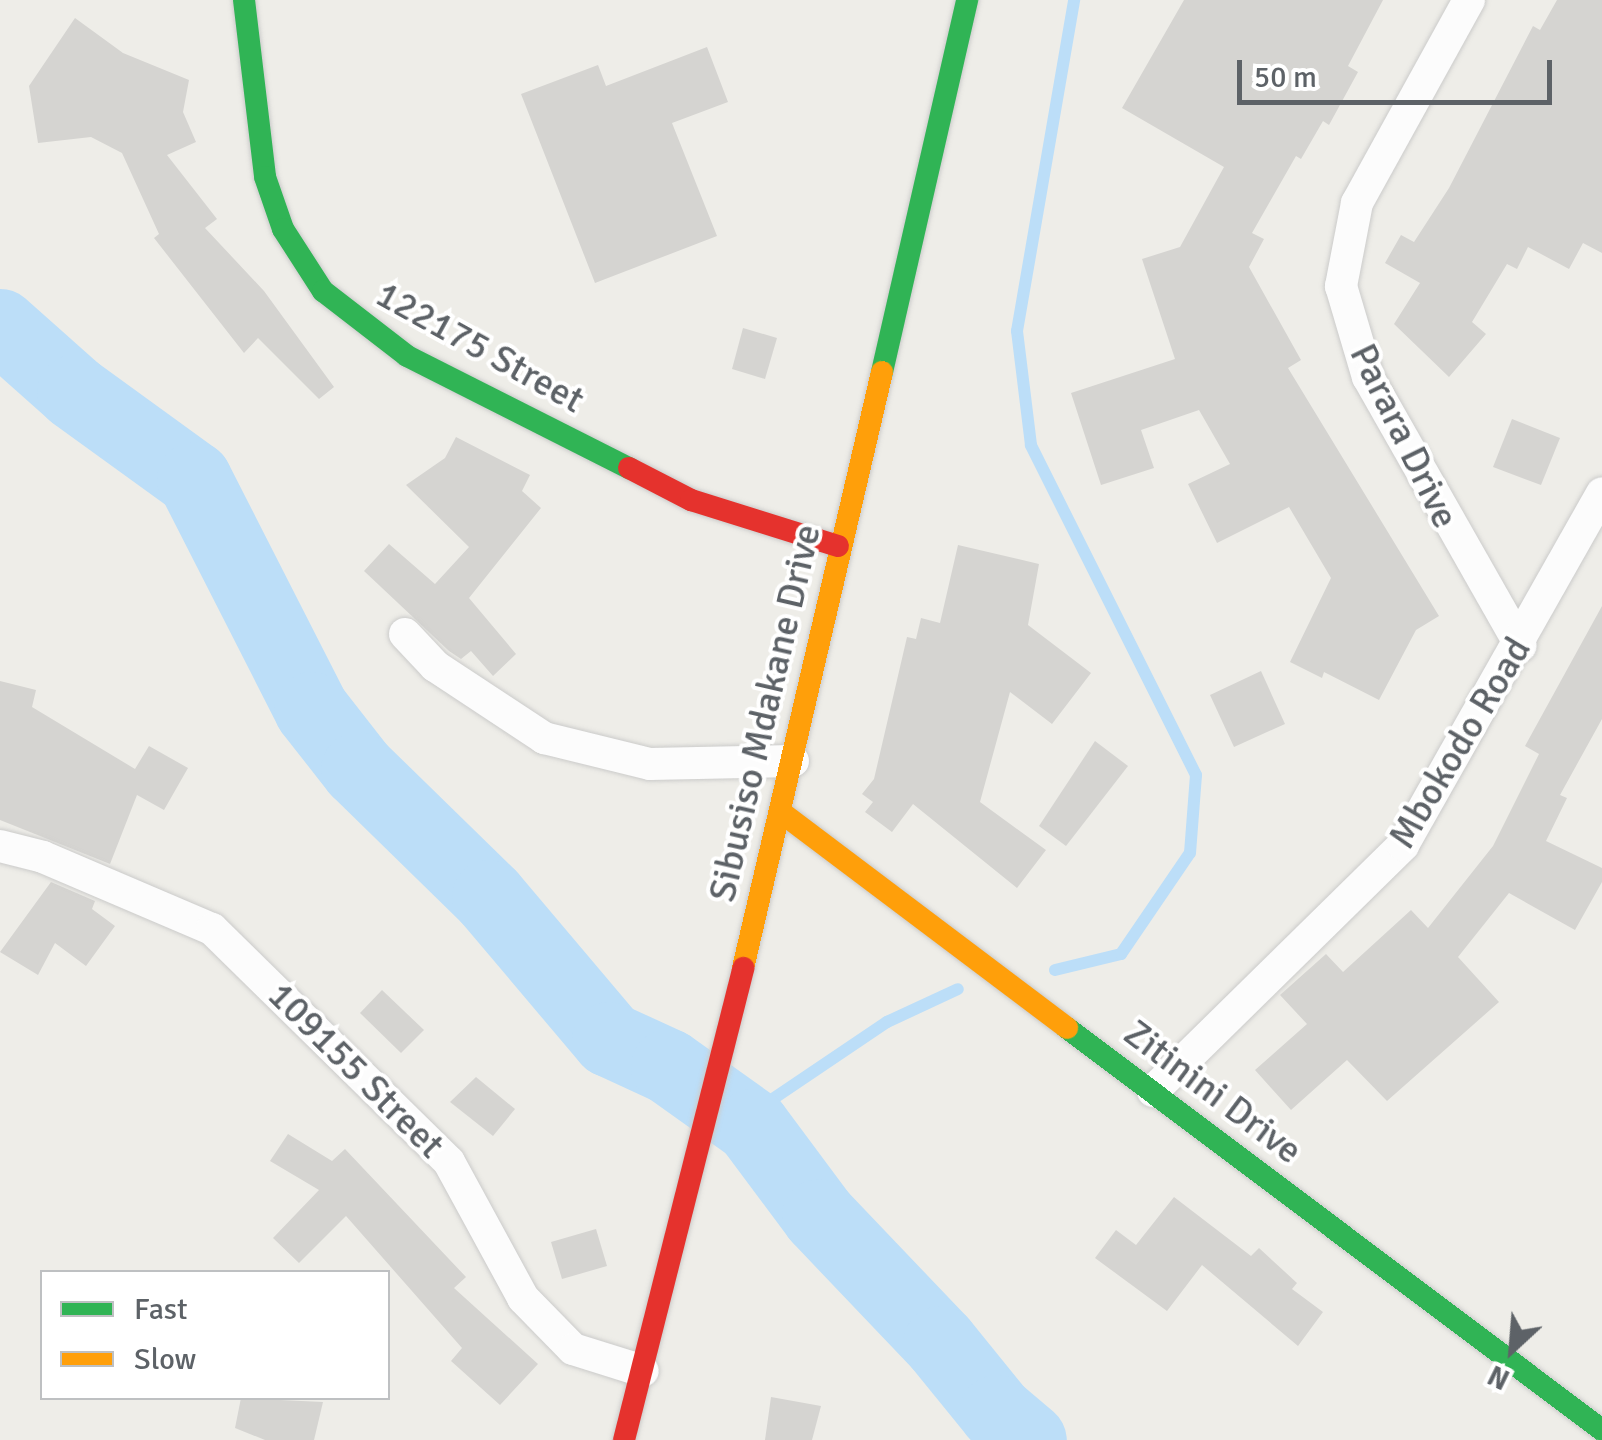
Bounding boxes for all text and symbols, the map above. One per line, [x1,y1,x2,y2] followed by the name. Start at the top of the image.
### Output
[1242,40,1557,102] scale bar
[1254,59,1317,96] text: 50 m
[368,271,592,423] street label: 122175 Street
[1340,336,1468,536] street label: Parara Drive
[699,520,831,906] street label: Sibusiso Mdakane Drive
[1379,629,1541,857] street label: Mbokodo Road
[258,972,454,1168] street label: 109155 Street
[1115,1010,1311,1174] street label: Zitinini Drive
[40,1270,390,1400] legend
[134,1291,187,1328] text: Fast
[1462,1300,1562,1400] north arrow
[134,1341,196,1378] text: Slow
[1483,1357,1515,1397] text: N

